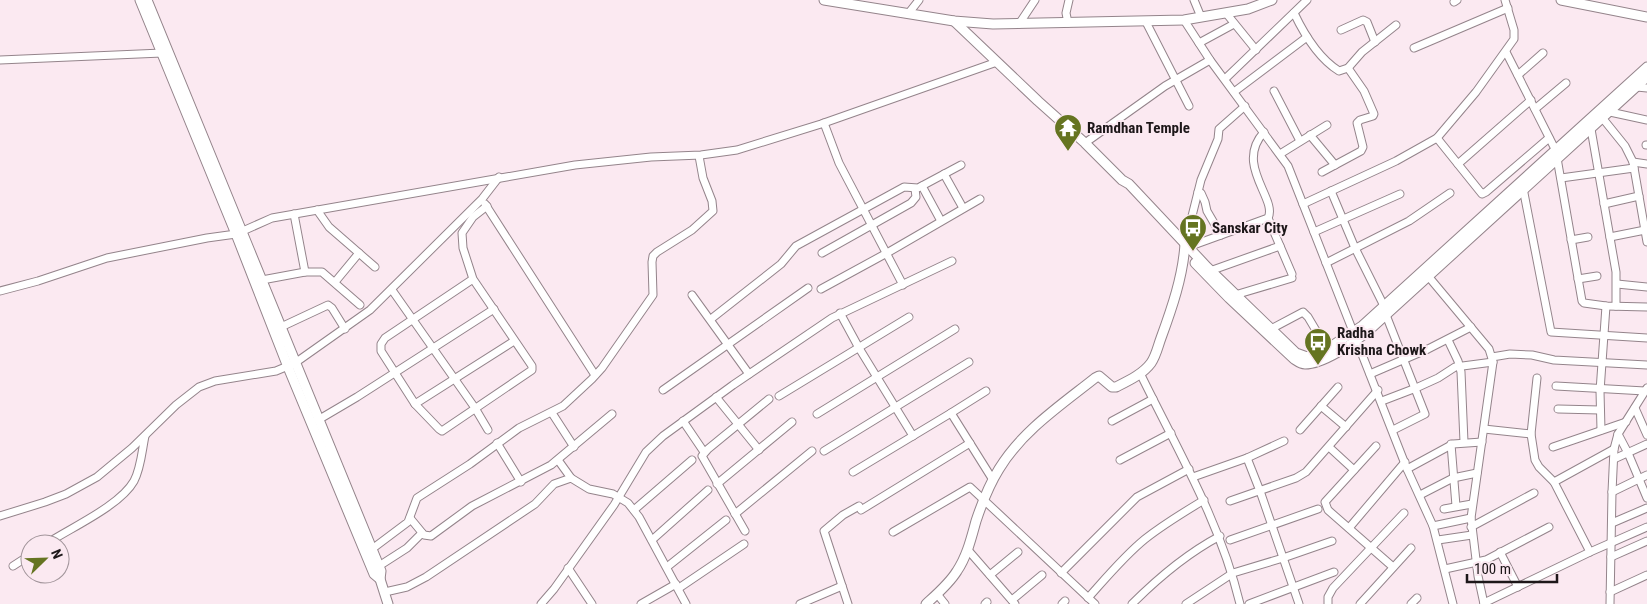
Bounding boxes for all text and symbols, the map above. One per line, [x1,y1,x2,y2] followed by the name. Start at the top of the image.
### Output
[1053,113,1083,152] temple icon: Ramdhan Temple
[1087,119,1190,137] place label: Ramdhan Temple
[1178,213,1208,252] bus stop icon: Sanskar City
[1212,219,1288,237] place label: Sanskar City
[1337,324,1427,359] place label: Radha Krishna Chowk
[1303,327,1333,366] bus stop icon: Radha Krishna Chowk
[20,534,70,584] north arrow
[48,547,66,561] text: N
[1467,552,1557,584] scale bar
[1474,560,1511,578] text: 100 m

